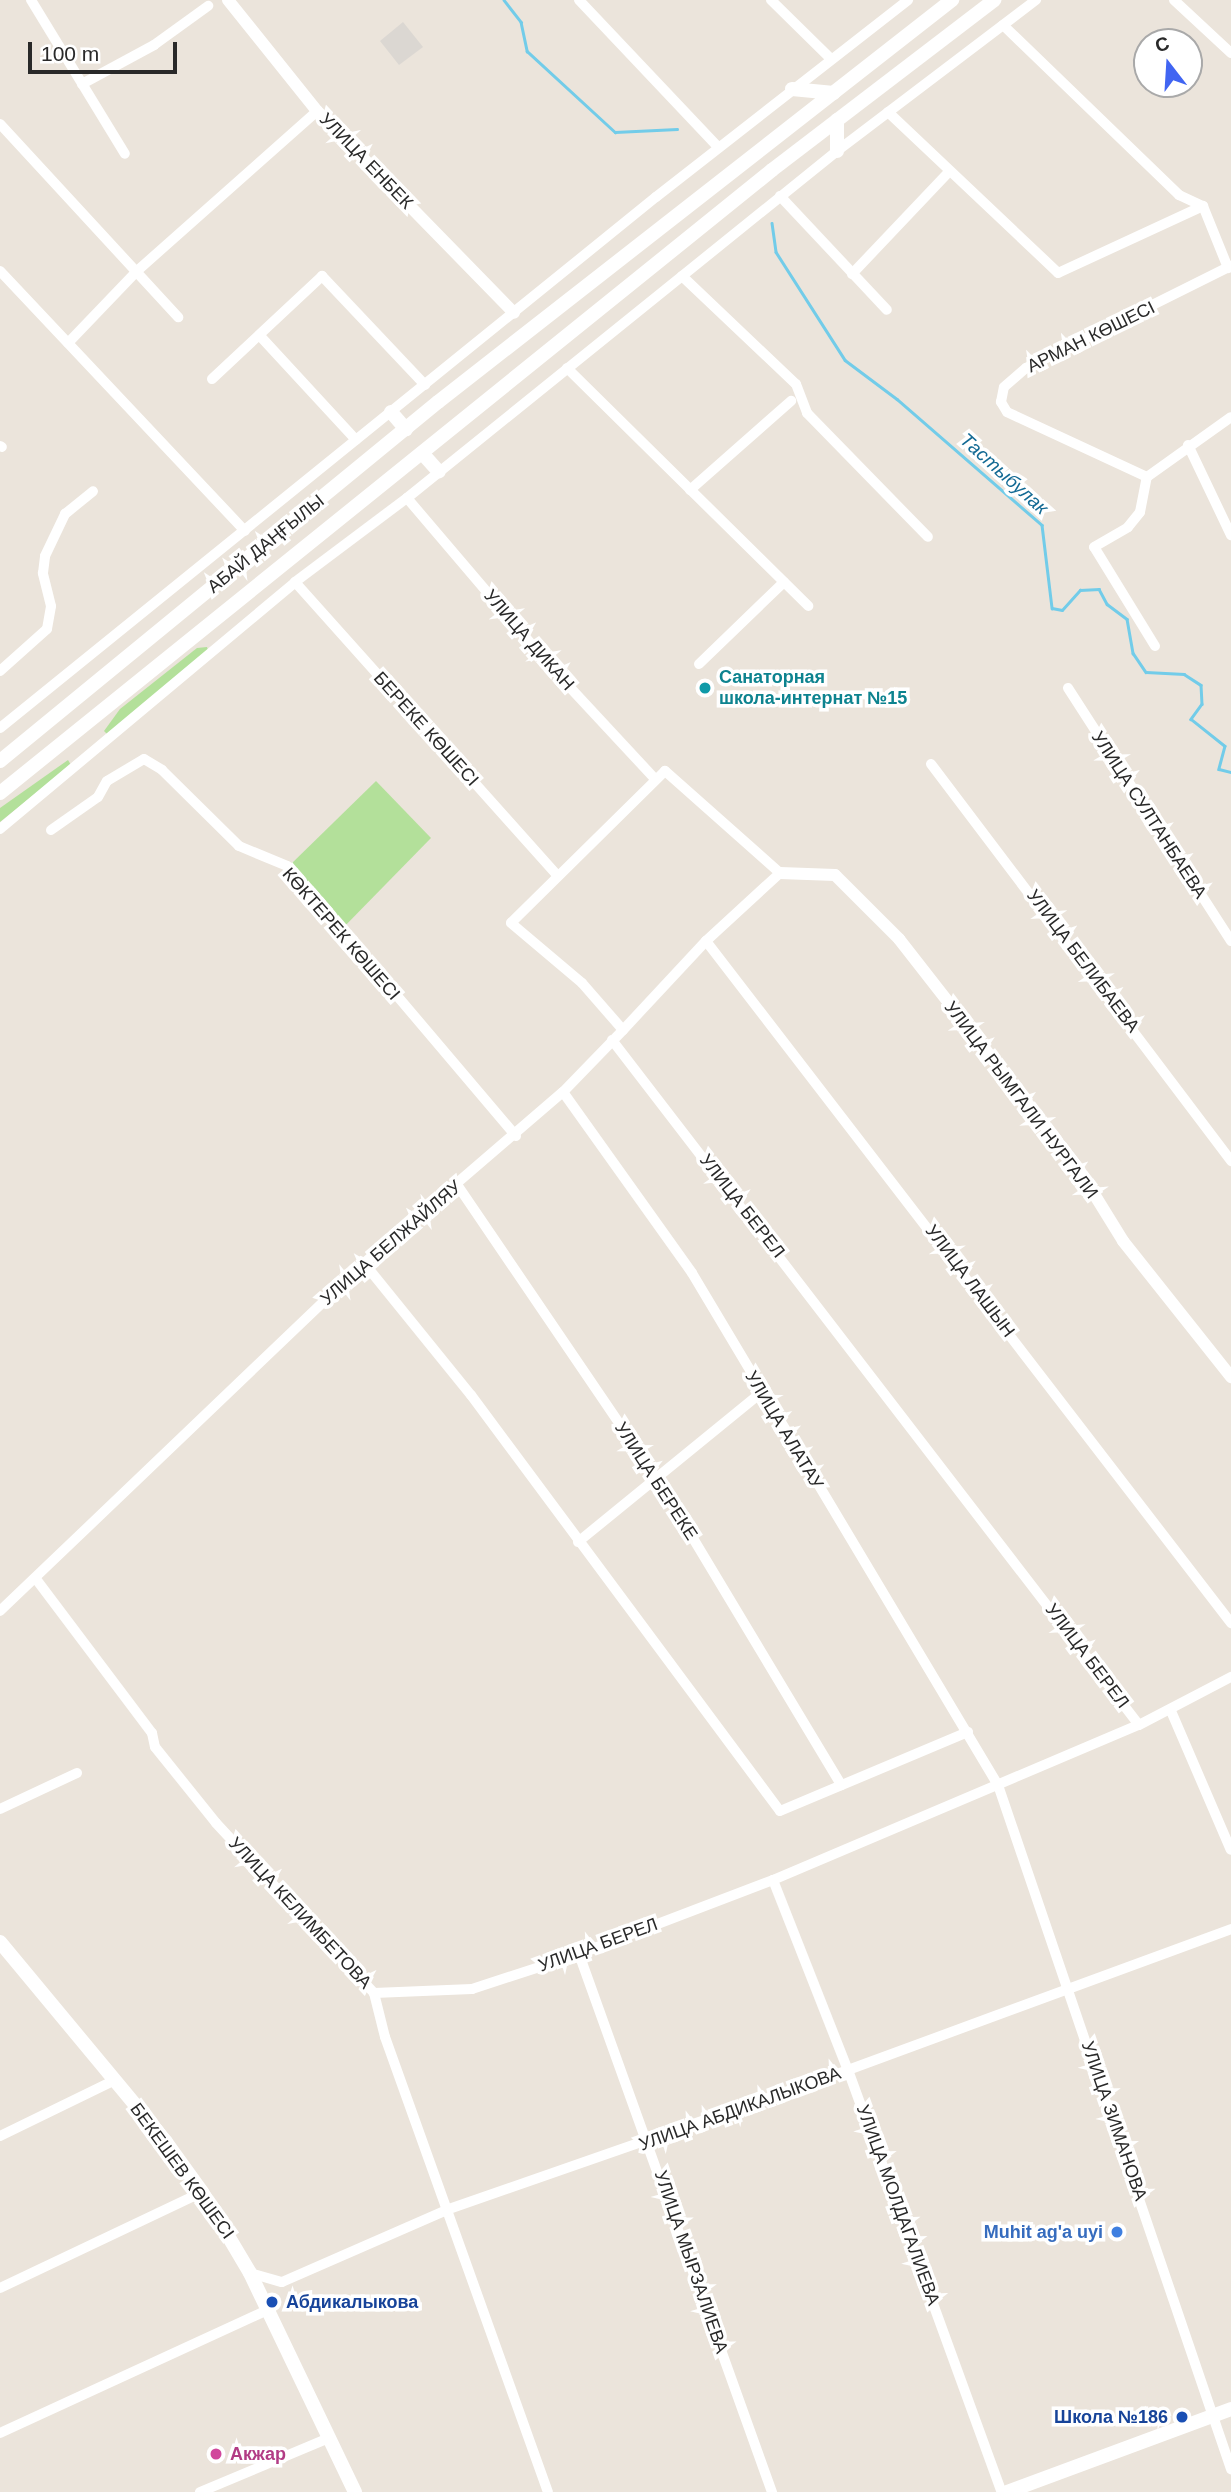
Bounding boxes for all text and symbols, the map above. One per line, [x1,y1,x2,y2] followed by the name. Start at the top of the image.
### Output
[32,28,180,72] scale bar
[1133,28,1203,98] north arrow
[1153,32,1172,56] text: С
[41,42,99,65] text: 100 m
[315,108,417,214] street label: УЛИЦА ЕНБЕК
[1023,297,1159,377] street label: АРМАН КӨШЕСІ
[955,428,1053,520] water label: Тастыбулак
[203,490,329,598] street label: АБАЙ ДАҢҒЫЛЫ
[479,585,579,695] street label: УЛИЦА ДИКАН
[369,667,483,791] street label: БЕРЕКЕ КӨШЕСІ
[719,667,907,710] place label: Санаторная школа-интернат №15
[697,680,713,696] marker: Санаторная школа-интернат №15
[1087,727,1211,903] street label: УЛИЦА СУЛТАНБАЕВА
[278,863,404,1005] street label: КӨКТЕРЕК КӨШЕСІ
[1022,885,1144,1037] street label: УЛИЦА БЕЛИБАЕВА
[940,997,1102,1203] street label: УЛИЦА РЫМГАЛИ НУРГАЛИ
[695,1150,789,1262] street label: УЛИЦА БЕРЕЛ
[316,1176,466,1310] street label: УЛИЦА БЕЛЖАЙЛЯУ
[921,1221,1019,1341] street label: УЛИЦА ЛАШЫН
[740,1367,828,1493] street label: УЛИЦА АЛАТАУ
[610,1418,702,1544] street label: УЛИЦА БЕРЕКЕ
[1041,1599,1133,1713] street label: УЛИЦА БЕРЕЛ
[224,1833,376,1993] street label: УЛИЦА КЕЛИМБЕТОВА
[535,1913,661,1977] street label: УЛИЦА БЕРЕЛ
[1077,2038,1151,2204] street label: УЛИЦА ЗИМАНОВА
[636,2062,844,2156] street label: УЛИЦА АБДИКАЛЫКОВА
[125,2099,239,2243] street label: БЕКЕШЕВ КӨШЕСІ
[852,2102,944,2308] street label: УЛИЦА МОЛДАГАЛИЕВА
[650,2168,732,2356] street label: УЛИЦА МЫРЗАЛИЕВА
[984,2221,1103,2243] place label: Muhit ag'a uyi
[1109,2224,1125,2240] marker: Muhit ag'a uyi
[286,2291,418,2313] place label: Абдикалыкова
[264,2294,280,2310] marker: Абдикалыкова
[1054,2406,1168,2428] place label: Школа №186
[1174,2409,1190,2425] marker: Школа №186
[230,2443,286,2465] place label: Акжар
[208,2446,224,2462] marker: Акжар

